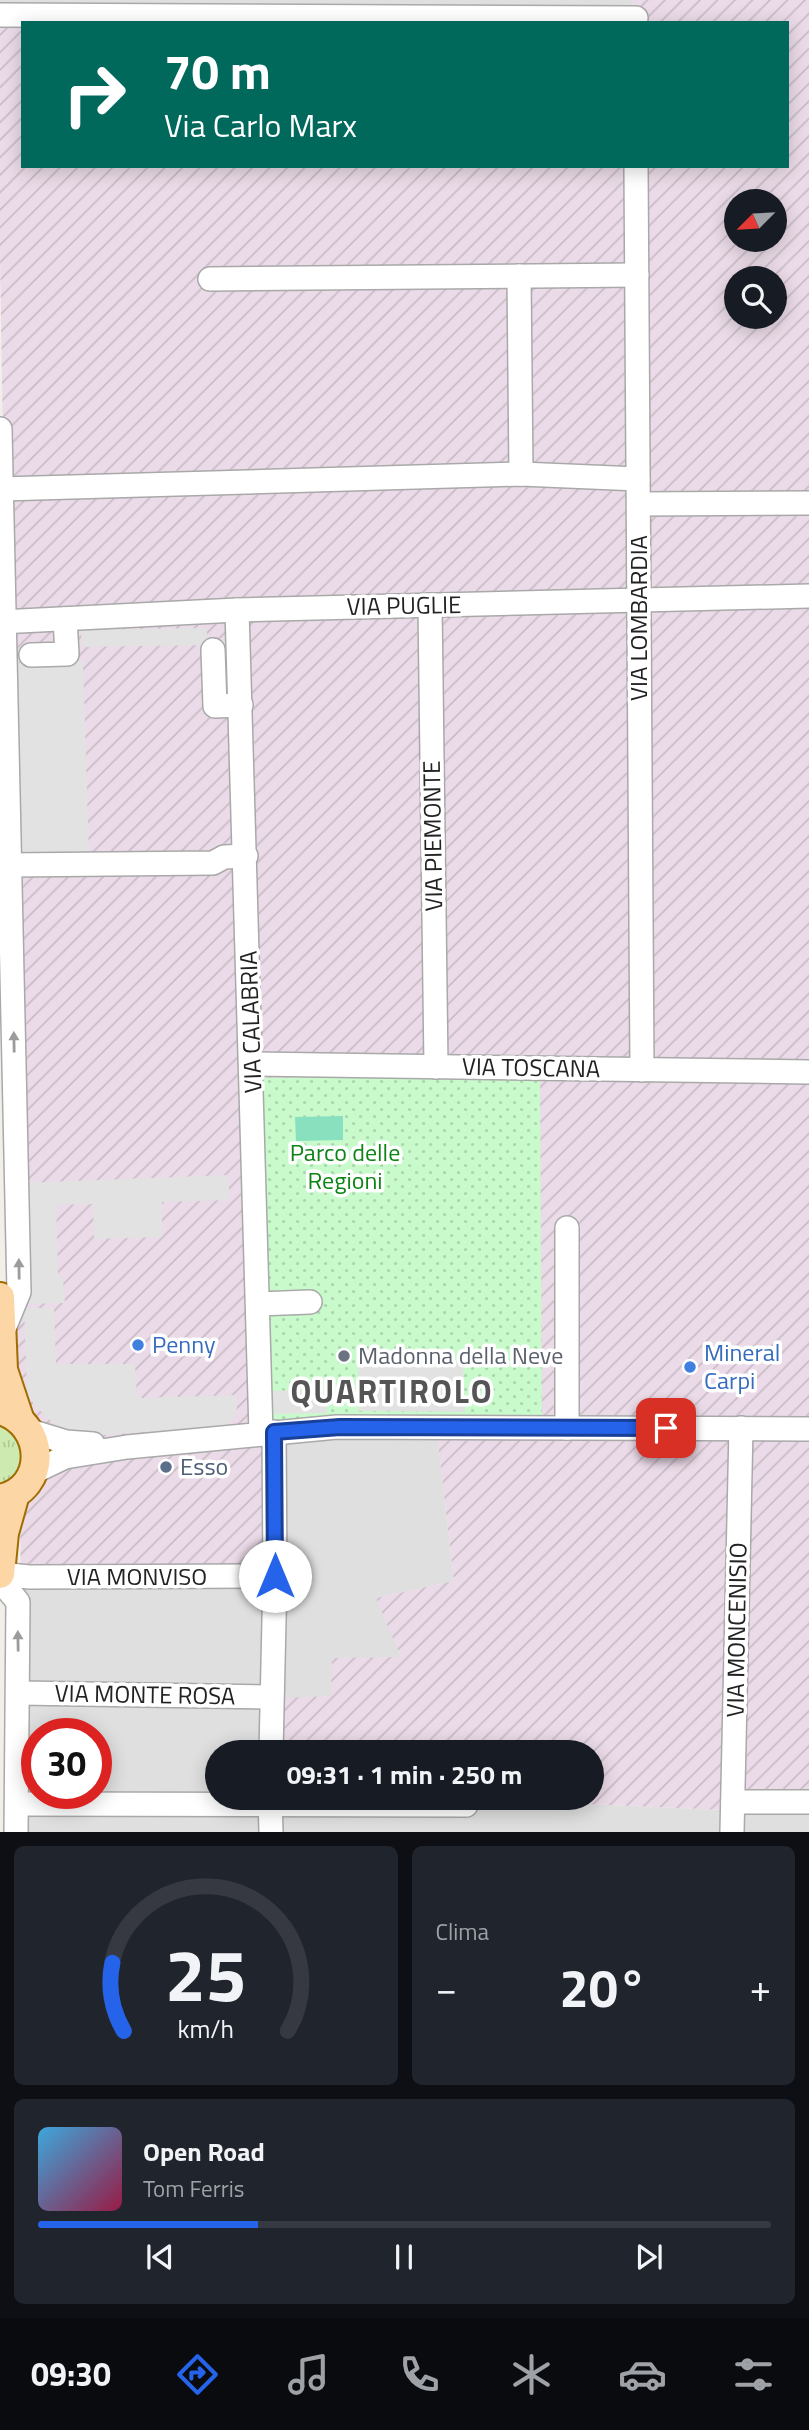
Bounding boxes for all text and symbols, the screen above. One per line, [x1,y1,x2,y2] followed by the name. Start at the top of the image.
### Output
[164,33,271,108] text: 70 m
[49,49,140,140] icon: right
[164,101,357,149] text: Via Carlo Marx
[724,189,788,252] north arrow
[724,189,787,329] map controls
[724,266,787,329] button: search
[620,535,656,701] street label: VIA LOMBARDIA
[346,586,462,624] street label: VIA PUGLIE
[413,760,451,912] street label: VIA PIEMONTE
[230,950,270,1094] street label: VIA CALABRIA
[8,1031,19,1053] one-way arrow
[462,1048,600,1086] street label: VIA TOSCANA
[290,1134,400,1198] park label: Parco delle Regioni
[13,1258,24,1280] one-way arrow
[152,1326,216,1362] place label: Penny
[704,1334,780,1398] place label: Mineral Carpi
[130,1337,146,1353] marker: Penny
[358,1337,563,1373] place label: Madonna della Neve
[336,1348,352,1364] marker: Madonna della Neve
[682,1359,698,1375] marker: Mineral Carpi
[290,1367,494,1415] district label: QUARTIROLO
[636,1398,696,1458] pin
[647,1409,685,1447] icon: arrive
[180,1448,228,1484] place label: Esso
[158,1459,174,1475] marker: Esso
[238,1539,312,1613] position arrow
[716,1542,756,1718] street label: VIA MONCENISIO
[67,1558,207,1594] street label: VIA MONVISO
[13,1630,24,1652] one-way arrow
[54,1674,236,1714] street label: VIA MONTE ROSA
[21,1718,112,1809] speed limit sign: 30
[287,1755,522,1794] text: 09:31 · 1 min · 250 m
[436,1914,489,1949] text: Clima
[165,1920,247,2030] text: 25
[560,1948,647,2027] text: 20°
[436,1959,457,2017] text: −
[750,1959,771,2017] text: +
[177,2010,234,2048] text: km/h
[143,2132,265,2171] text: Open Road
[143,2171,244,2206] text: Tom Ferris
[141,2238,179,2276] icon: previous
[385,2238,423,2276] icon: pause
[630,2238,668,2276] icon: next
[31,2350,111,2398] text: 09:30
[173,2350,222,2399] icon: directions
[284,2350,333,2399] icon: music
[395,2350,444,2399] icon: phone
[507,2350,556,2399] icon: climate
[618,2350,667,2399] icon: car
[729,2350,778,2399] icon: filters

